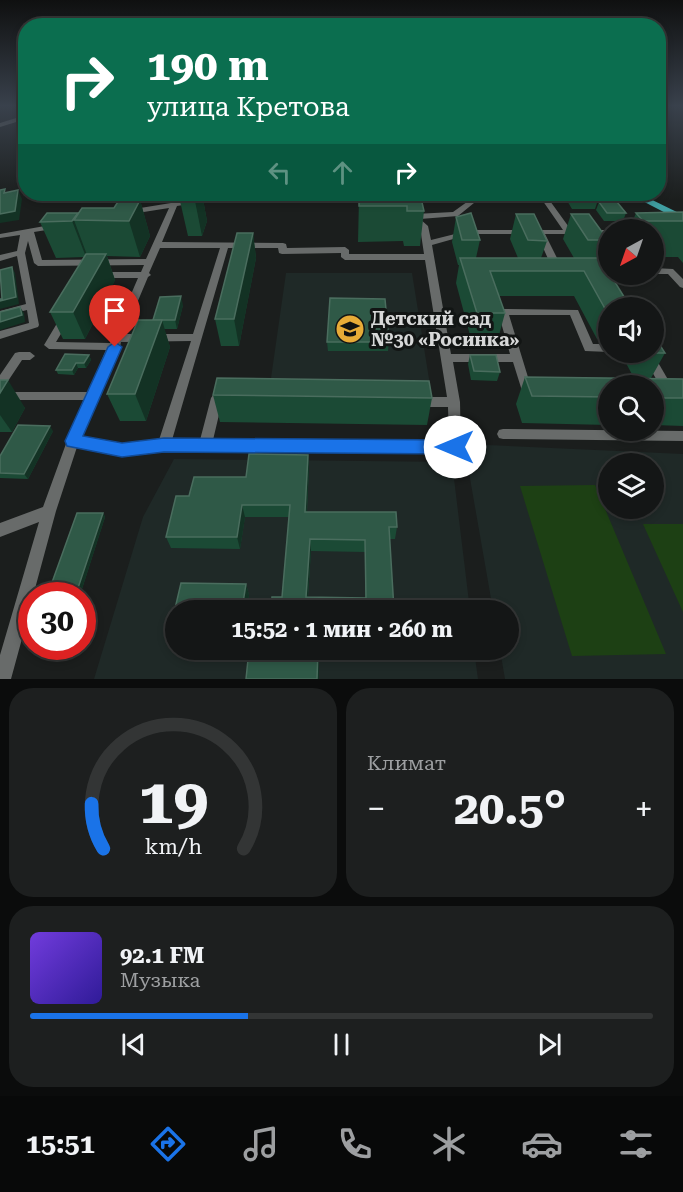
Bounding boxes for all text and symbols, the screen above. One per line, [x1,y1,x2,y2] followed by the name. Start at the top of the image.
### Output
[147,41,269,90] text: 190 m
[48,42,126,120] icon: right
[147,91,350,123] text: улица Кретова
[263,156,296,189] icon: left
[326,156,359,189] icon: ahead
[389,156,422,189] icon: right
[598,219,664,285] north arrow
[598,219,664,519] map controls
[89,285,140,347] pin
[98,294,131,327] icon: arrive
[598,297,664,363] button: sound
[371,308,519,350] place label: Детский сад №30 «Росинка»
[334,313,366,345] school or university icon: Детский сад №30 «Росинка»
[598,375,664,441] button: search
[423,415,487,479] position arrow
[598,453,664,519] button: layers
[18,582,96,660] speed limit sign: 30
[231,617,453,642] text: 15:52 · 1 мин · 260 m
[367,751,446,775] text: Климат
[138,765,208,838] text: 19
[454,782,566,835] text: 20.5°
[367,789,385,828] text: −
[635,789,653,828] text: +
[144,835,202,860] text: km/h
[120,943,204,968] text: 92.1 FM
[120,968,200,992] text: Музыка
[117,1028,150,1061] icon: previous
[325,1028,358,1061] icon: pause
[533,1028,566,1061] icon: next
[147,1123,189,1165] icon: directions
[240,1123,282,1165] icon: music
[334,1123,376,1165] icon: phone
[428,1123,470,1165] icon: climate
[521,1123,563,1165] icon: car
[615,1123,657,1165] icon: filters
[26,1128,95,1160] text: 15:51

